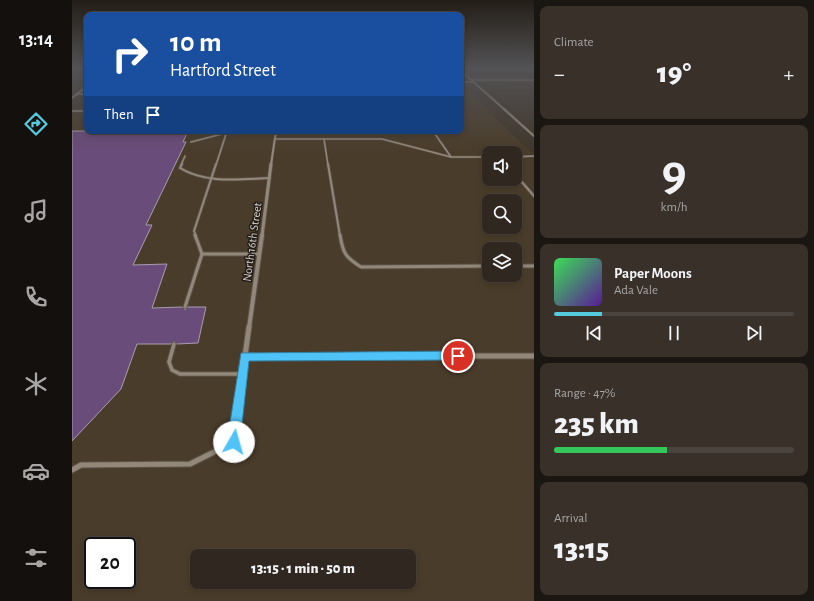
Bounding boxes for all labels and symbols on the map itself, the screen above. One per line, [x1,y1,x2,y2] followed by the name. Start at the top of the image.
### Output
[241,202,264,282] street label: North 16th Street
[441,339,475,373] pin
[213,421,255,463] position arrow
[84,537,136,589] speed limit sign: 20

